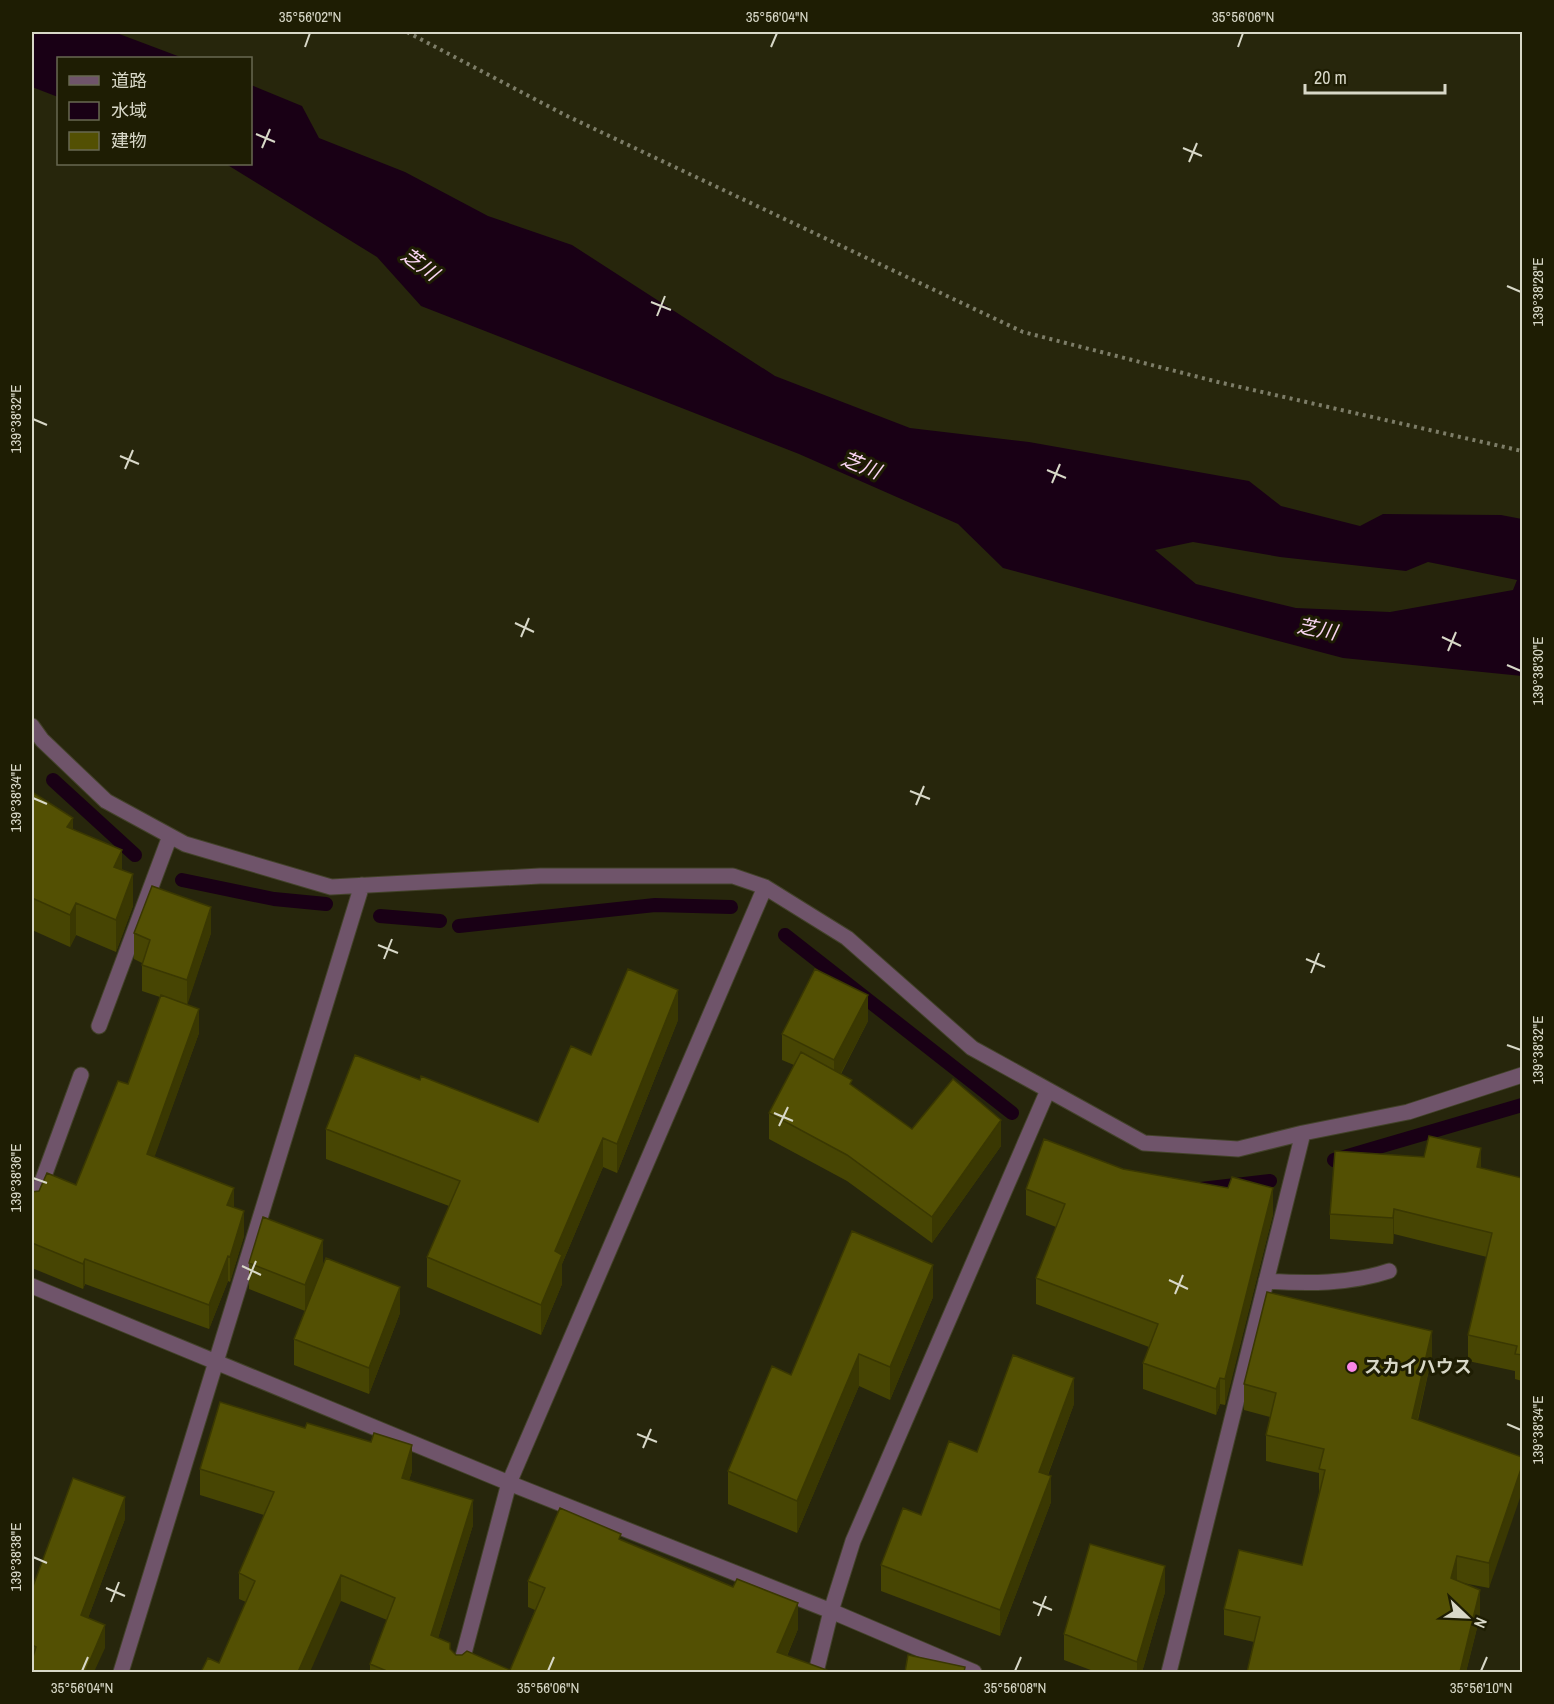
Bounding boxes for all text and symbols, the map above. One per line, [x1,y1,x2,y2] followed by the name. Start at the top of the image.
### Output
[279,6,341,27] text: 35°56'02"N
[746,6,808,27] text: 35°56'04"N
[1212,6,1274,27] text: 35°56'06"N
[57,57,252,165] legend
[1305,57,1444,95] scale bar
[1314,65,1347,90] text: 20 m
[111,68,147,93] text: 道路
[111,98,147,123] text: 水域
[111,128,147,153] text: 建物
[396,241,446,287] water label: 芝川
[1527,258,1548,326] text: 139°38'28"E
[5,385,26,453] text: 139°38'32"E
[838,445,887,485] water label: 芝川
[1295,611,1341,646] water label: 芝川
[1527,637,1548,705] text: 139°38'30"E
[5,764,26,832] text: 139°38'34"E
[1527,1016,1548,1084] text: 139°38'32"E
[5,1144,26,1212] text: 139°38'36"E
[1364,1354,1472,1379] place label: スカイハウス
[1345,1360,1359,1374] marker: スカイハウス
[1527,1396,1548,1464] text: 139°38'34"E
[5,1523,26,1591] text: 139°38'38"E
[1437,1587,1497,1647] north arrow
[1469,1614,1493,1632] text: N
[51,1677,113,1698] text: 35°56'04"N
[517,1677,579,1698] text: 35°56'06"N
[984,1677,1046,1698] text: 35°56'08"N
[1450,1677,1512,1698] text: 35°56'10"N

